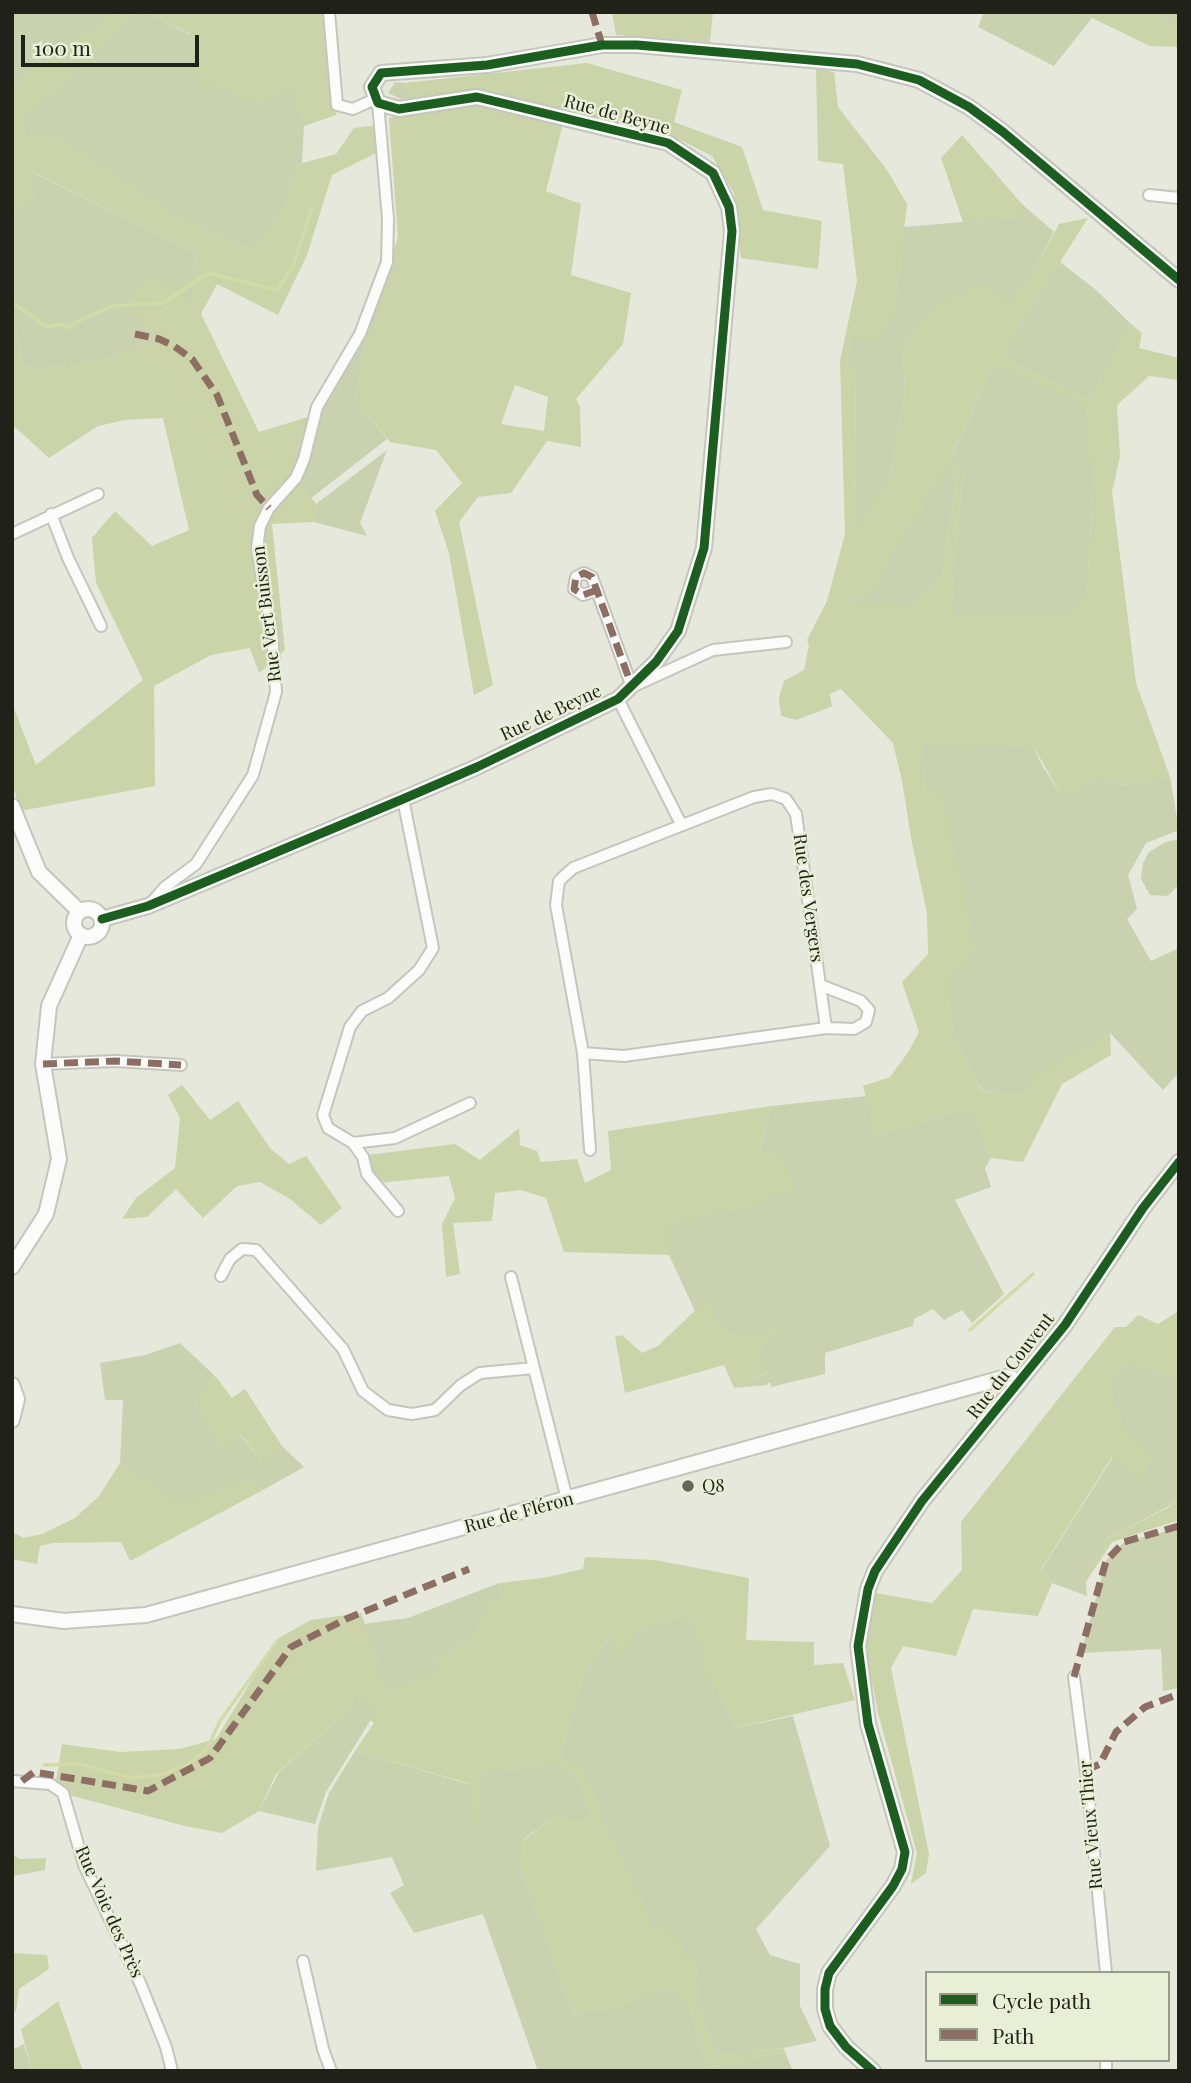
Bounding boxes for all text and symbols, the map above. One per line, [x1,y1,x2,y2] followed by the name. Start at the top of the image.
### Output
[24,21,203,65] scale bar
[34,33,91,61] text: 100 m
[562,90,672,140] street label: Rue de Beyne
[248,544,286,684] street label: Rue Vert Buisson
[497,680,605,746] street label: Rue de Beyne
[788,832,828,964] street label: Rue des Vergers
[963,1309,1059,1423] street label: Rue du Couvent
[702,1475,725,1497] place label: Q8
[680,1478,696,1494] marker: Q8
[462,1488,576,1538] street label: Rue de Fléron
[1075,1760,1107,1890] street label: Rue Vieux Thier
[70,1843,148,1981] street label: Rue Voie des Près
[925,1971,1170,2062] legend
[992,1986,1091,2014] text: Cycle path
[992,2021,1034,2049] text: Path

